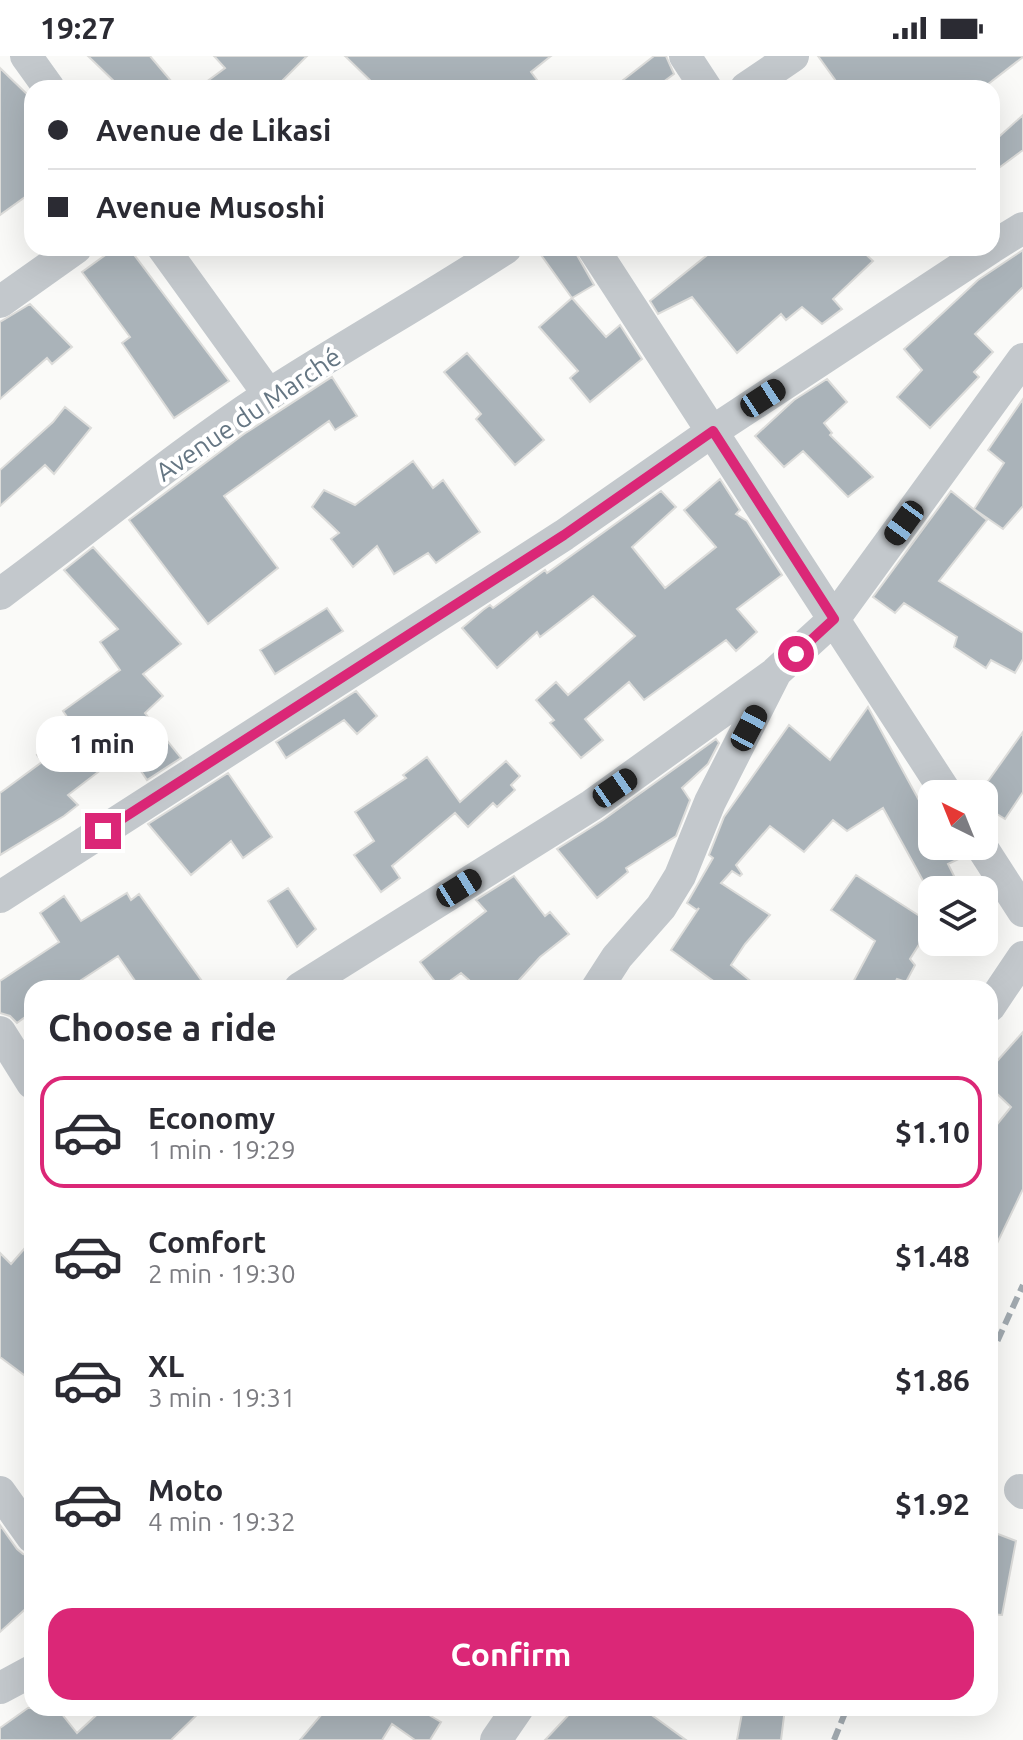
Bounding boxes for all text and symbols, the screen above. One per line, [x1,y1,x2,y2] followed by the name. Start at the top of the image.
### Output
[40,11,115,45] text: 19:27
[96,113,331,147] text: Avenue de Likasi
[96,190,325,224] text: Avenue Musoshi
[150,341,346,487] street label: Avenue du Marché
[736,375,790,421] car
[880,497,928,549] car
[778,636,814,672] route start
[727,701,771,755] car
[37,715,169,771] callout: 1 min
[69,729,135,758] text: 1 min
[588,764,642,812] car
[918,780,998,860] north arrow
[918,780,998,956] map controls
[85,813,121,849] route end
[432,865,486,911] car
[918,876,998,956] button: layers
[48,1007,277,1048] text: Choose a ride
[52,1096,124,1168] icon: car
[148,1101,275,1135] text: Economy
[895,1115,970,1149] text: $1.10
[148,1135,296,1164] text: 1 min · 19:29
[52,1220,124,1292] icon: car
[148,1225,266,1259] text: Comfort
[895,1239,970,1273] text: $1.48
[148,1259,296,1288] text: 2 min · 19:30
[52,1344,124,1416] icon: car
[148,1349,184,1383] text: XL
[895,1363,970,1397] text: $1.86
[148,1383,296,1412] text: 3 min · 19:31
[52,1468,124,1540] icon: car
[148,1473,223,1507] text: Moto
[895,1487,970,1521] text: $1.92
[148,1507,296,1536] text: 4 min · 19:32
[48,1608,974,1700] button: Confirm

